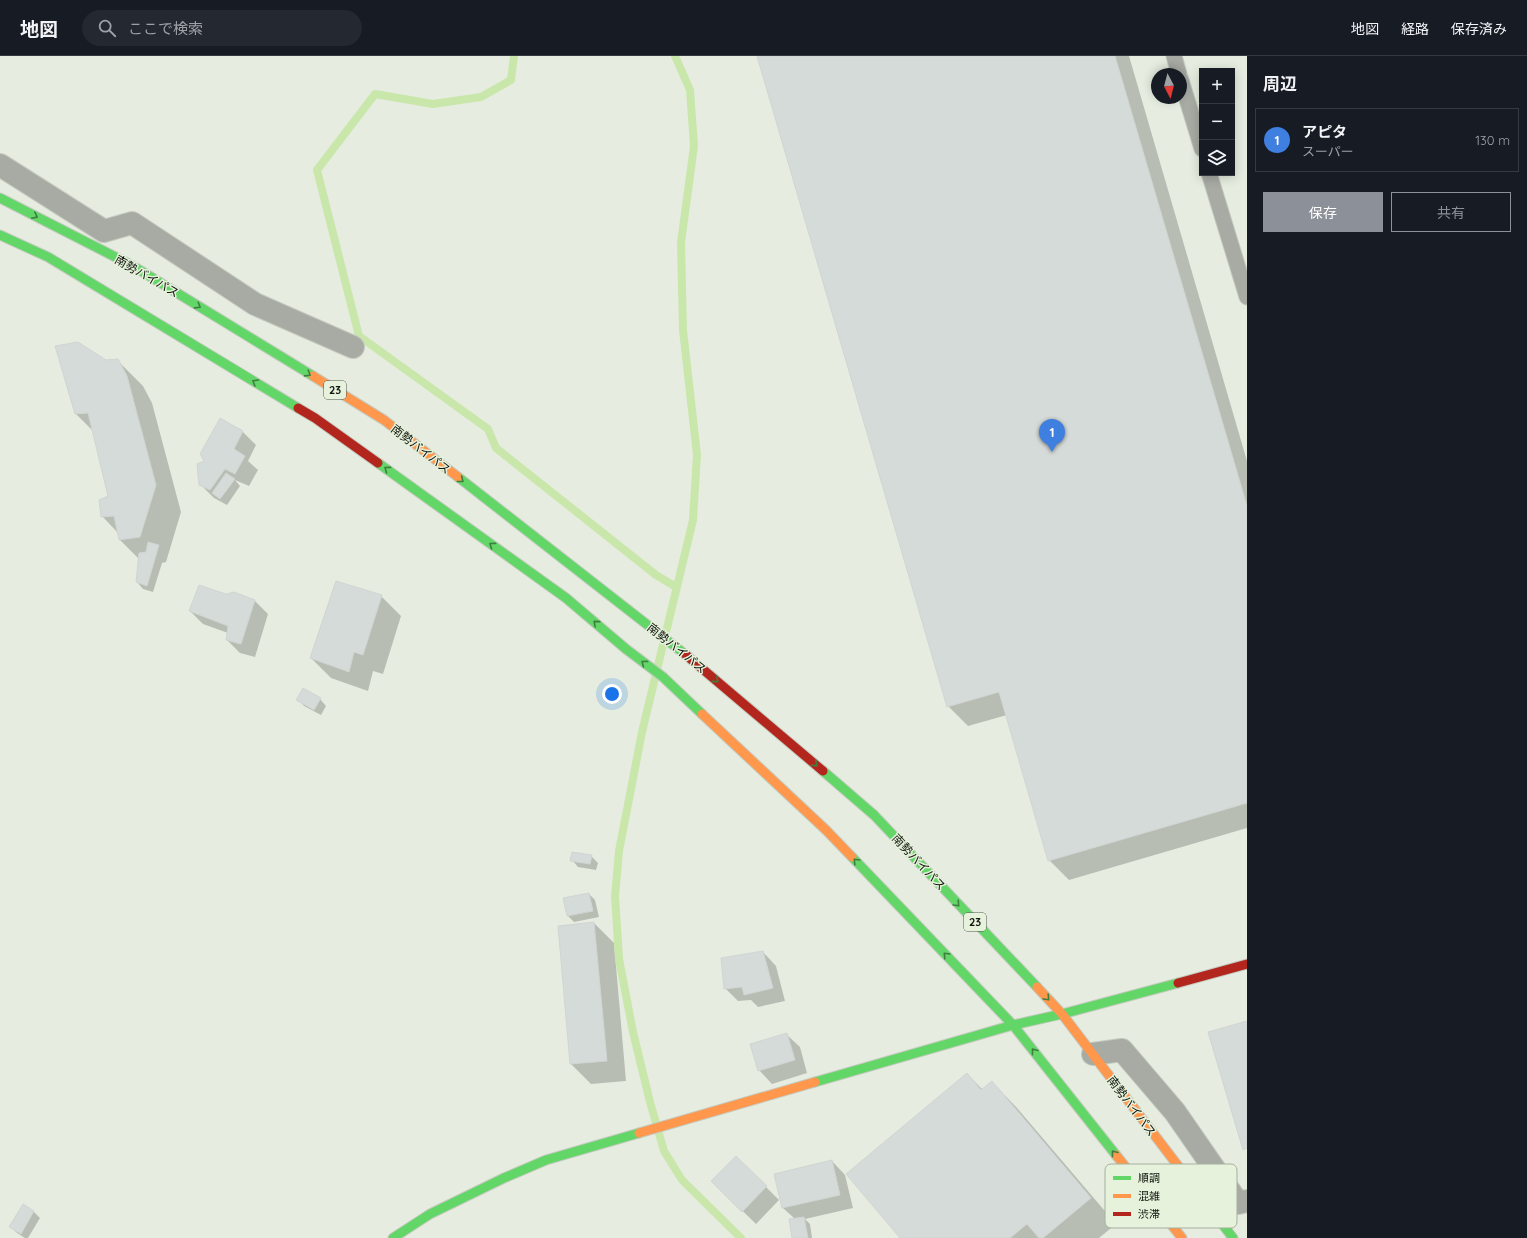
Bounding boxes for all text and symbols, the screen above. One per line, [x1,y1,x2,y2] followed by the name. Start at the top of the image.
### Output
[82,10,362,46] search box
[20,17,58,41] text: 地図
[96,17,118,39] icon: search
[128,19,203,38] text: ここで検索
[1351,20,1379,38] text: 地図
[1401,20,1429,38] text: 経路
[1451,20,1507,38] text: 保存済み
[1151,68,1187,104] north arrow
[1199,68,1235,176] map controls
[1199,68,1235,104] button: +
[1263,73,1297,94] text: 周辺
[1199,104,1235,140] button: −
[1302,122,1347,141] text: アピタ
[1274,132,1280,148] text: 1
[1475,132,1510,148] text: 130 m
[1199,140,1235,176] button: layers
[1302,143,1354,159] text: スーパー
[1263,192,1383,232] button: 保存
[1391,192,1511,232] button: 共有
[31,211,38,219] one-way arrow
[112,252,182,300] street label: 南勢バイパス
[194,301,201,308] one-way arrow
[304,369,311,376] one-way arrow
[252,379,259,387] one-way arrow
[324,381,346,399] road number: 23
[1039,419,1065,452] pin: 1
[388,421,454,477] street label: 南勢バイパス
[384,467,391,474] one-way arrow
[456,475,463,482] one-way arrow
[490,543,497,550] one-way arrow
[644,620,710,676] street label: 南勢バイパス
[593,621,601,628] one-way arrow
[642,660,649,667] one-way arrow
[711,675,718,682] one-way arrow
[602,684,622,704] your location
[810,760,817,767] one-way arrow
[889,831,949,893] street label: 南勢バイパス
[853,858,861,866] one-way arrow
[953,899,960,906] one-way arrow
[964,913,986,931] road number: 23
[943,952,951,960] one-way arrow
[1042,993,1049,1001] one-way arrow
[1031,1048,1038,1055] one-way arrow
[1104,1073,1160,1139] street label: 南勢バイパス
[1112,1150,1119,1157] one-way arrow
[1105,1164,1237,1228] legend
[1138,1171,1160,1185] text: 順調
[1138,1189,1160,1203] text: 混雑
[1138,1207,1160,1221] text: 渋滞

